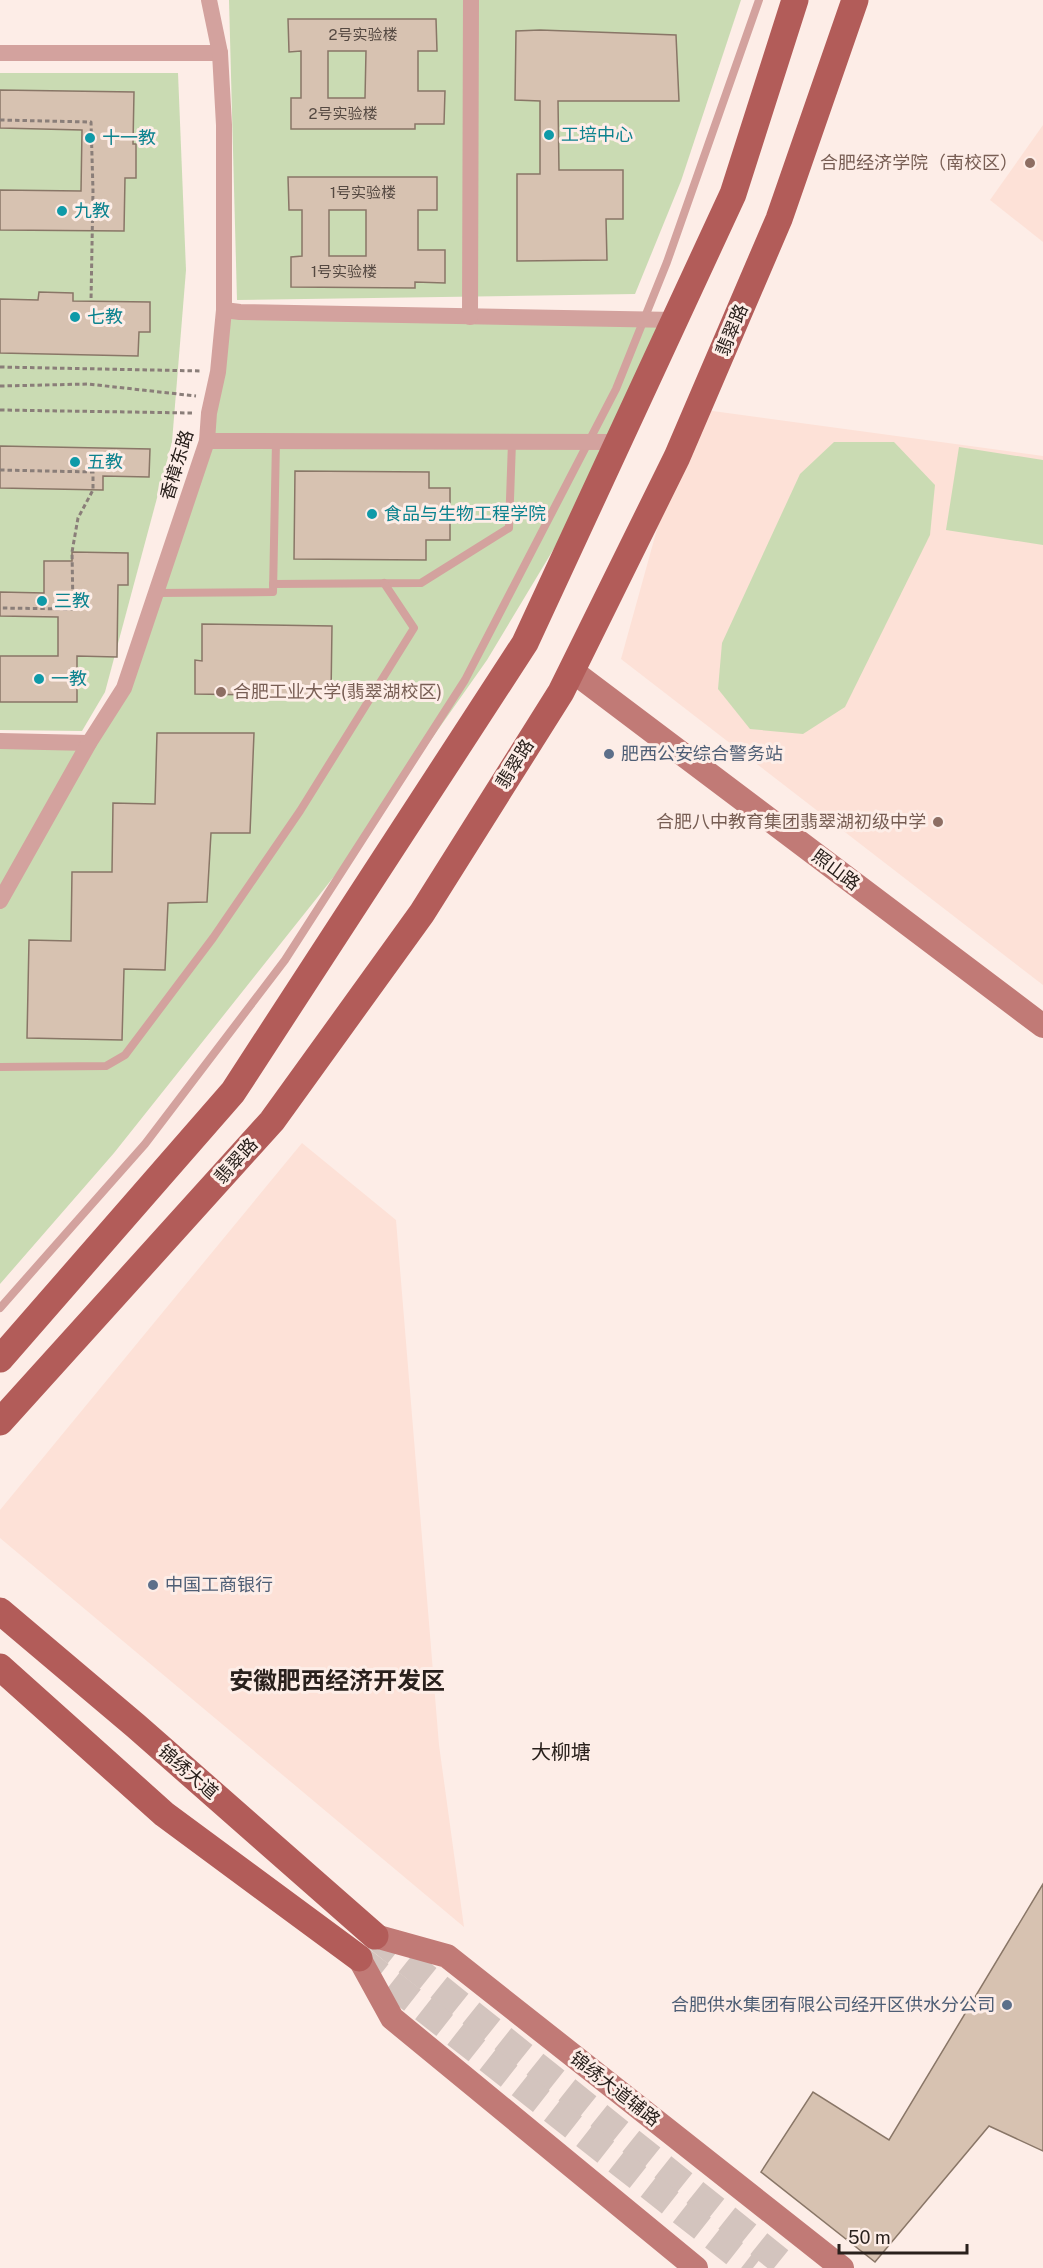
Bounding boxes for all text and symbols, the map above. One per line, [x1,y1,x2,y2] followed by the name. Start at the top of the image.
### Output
[329,26,397,43] house number: 2号实验楼
[309,105,377,122] house number: 2号实验楼
[561,124,633,145] place label: 工培中心
[102,127,156,148] place label: 十一教
[542,128,556,142] marker: 工培中心
[83,131,97,145] marker: 十一教
[820,152,1018,173] place label: 合肥经济学院（南校区）
[1023,156,1037,170] marker: 合肥经济学院（南校区）
[330,184,396,201] house number: 1号实验楼
[74,200,110,221] place label: 九教
[55,204,69,218] marker: 九教
[311,263,377,280] house number: 1号实验楼
[711,301,752,359] street label: 翡翠路
[87,306,123,327] place label: 七教
[68,310,82,324] marker: 七教
[156,427,197,502] street label: 香樟东路
[87,451,123,472] place label: 五教
[68,455,82,469] marker: 五教
[384,503,546,524] place label: 食品与生物工程学院
[365,507,379,521] marker: 食品与生物工程学院
[54,590,90,611] place label: 三教
[35,594,49,608] marker: 三教
[51,668,87,689] place label: 一教
[32,672,46,686] marker: 一教
[233,681,442,702] place label: 合肥工业大学(翡翠湖校区)
[214,685,228,699] marker: 合肥工业大学(翡翠湖校区)
[491,735,538,792] street label: 翡翠路
[621,743,783,764] place label: 肥西公安综合警务站
[602,747,616,761] marker: 肥西公安综合警务站
[656,811,926,832] place label: 合肥八中教育集团翡翠湖初级中学
[931,815,945,829] marker: 合肥八中教育集团翡翠湖初级中学
[808,845,864,894] street label: 照山路
[210,1134,261,1188] street label: 翡翠路
[165,1574,273,1595] place label: 中国工商银行
[146,1578,160,1592] marker: 中国工商银行
[229,1666,445,1694] district label: 安徽肥西经济开发区
[154,1740,222,1803] street label: 锦绣大道
[531,1740,591,1764] district label: 大柳塘
[671,1994,995,2015] place label: 合肥供水集团有限公司经开区供水分公司
[1000,1998,1014,2012] marker: 合肥供水集团有限公司经开区供水分公司
[566,2047,664,2130] street label: 锦绣大道辅路
[839,2217,966,2255] scale bar
[848,2227,891,2248] text: 50 m

